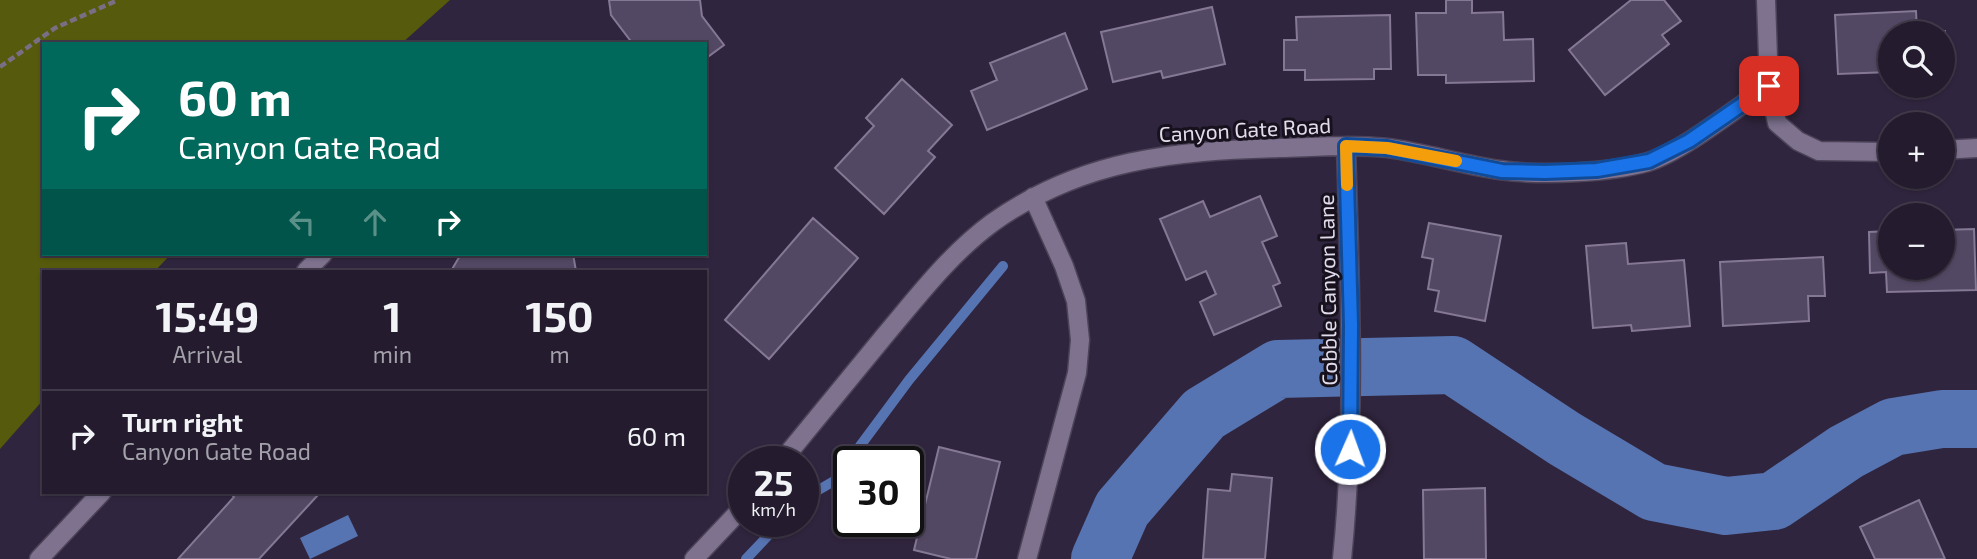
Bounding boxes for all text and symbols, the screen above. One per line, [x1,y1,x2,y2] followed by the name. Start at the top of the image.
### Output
[1878,21,1955,280] map controls
[1878,21,1955,98] button: search
[1739,56,1799,116] pin
[178,67,292,126] text: 60 m
[1750,67,1788,105] icon: arrive
[63,70,154,161] icon: right
[1158,112,1332,146] street label: Canyon Gate Road
[1878,112,1955,189] button: +
[178,127,441,165] text: Canyon Gate Road
[1313,194,1341,386] street label: Cobble Canyon Lane
[283,203,321,241] icon: left
[356,203,394,241] icon: ahead
[429,203,467,241] icon: right
[1878,203,1955,280] button: −
[156,290,259,340] text: 15:49
[383,290,401,340] text: 1
[526,290,593,340] text: 150
[172,340,242,368] text: Arrival
[373,340,412,368] text: min
[549,340,570,368] text: m
[122,406,243,437] text: Turn right
[1313,412,1387,486] position arrow
[63,417,101,455] icon: right
[627,420,686,451] text: 60 m
[122,437,311,465] text: Canyon Gate Road
[833,446,924,537] speed limit sign: 30
[754,461,793,503] text: 25
[751,498,796,520] text: km/h

